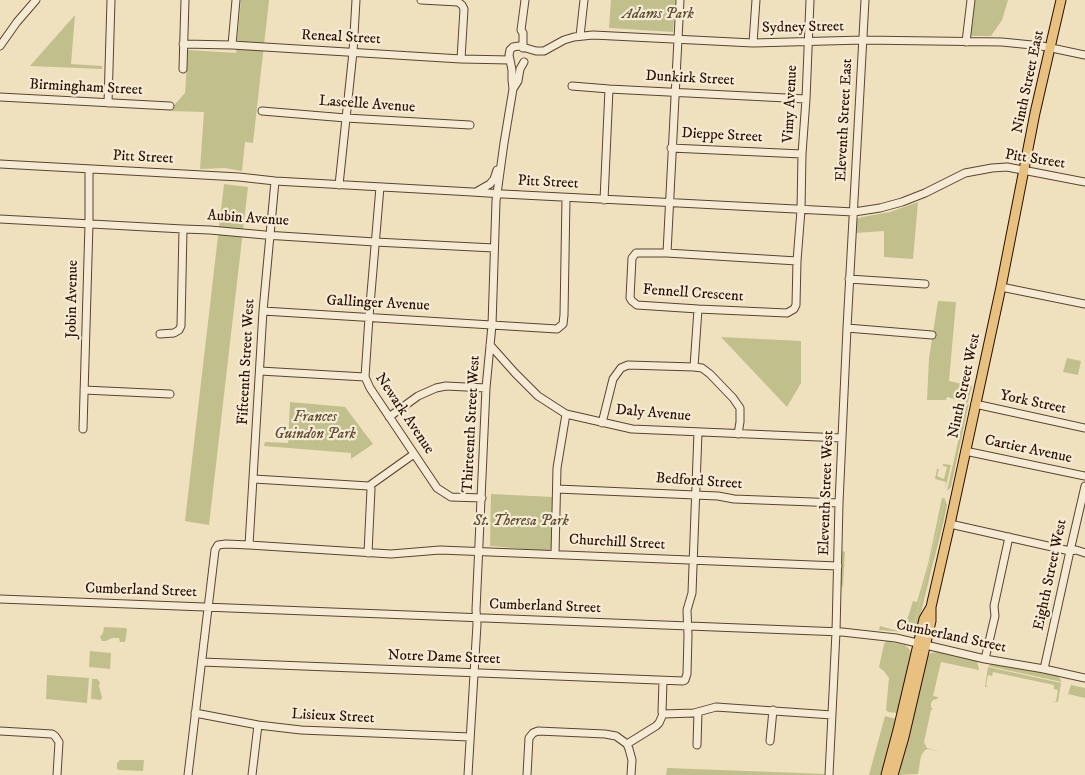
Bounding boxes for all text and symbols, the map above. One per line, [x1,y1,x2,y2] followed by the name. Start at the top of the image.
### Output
[622,6,694,24] park label: Adams Park
[762,18,844,38] street label: Sydney Street
[301,27,381,49] street label: Reneal Street
[1009,29,1049,135] street label: Ninth Street East
[833,58,857,182] street label: Eleventh Street East
[780,65,802,143] street label: Vimy Avenue
[645,68,735,90] street label: Dunkirk Street
[29,76,143,100] street label: Birmingham Street
[318,93,416,117] street label: Lascelle Avenue
[681,125,763,147] street label: Dieppe Street
[1004,146,1066,174] street label: Pitt Street
[112,147,174,169] street label: Pitt Street
[517,172,579,194] street label: Pitt Street
[206,207,290,231] street label: Aubin Avenue
[63,260,83,338] street label: Jobin Avenue
[642,281,744,307] street label: Fennell Crescent
[326,292,430,316] street label: Gallinger Avenue
[235,298,259,426] street label: Fifteenth Street West
[945,332,985,440] street label: Ninth Street West
[459,355,485,493] street label: Thirteenth Street West
[370,370,438,458] street label: Newark Avenue
[998,387,1068,419] street label: York Street
[615,402,691,426] street label: Daly Avenue
[274,409,356,444] park label: Frances Guindon Park
[816,430,838,556] street label: Eleventh Street West
[983,432,1073,468] street label: Cartier Avenue
[655,470,743,494] street label: Bedford Street
[473,513,569,531] park label: St. Theresa Park
[1030,518,1072,632] street label: Eighth Street West
[568,531,666,555] street label: Churchill Street
[85,580,197,602] street label: Cumberland Street
[489,596,601,618] street label: Cumberland Street
[894,617,1008,657] street label: Cumberland Street
[387,647,501,669] street label: Notre Dame Street
[291,706,375,728] street label: Lisieux Street

